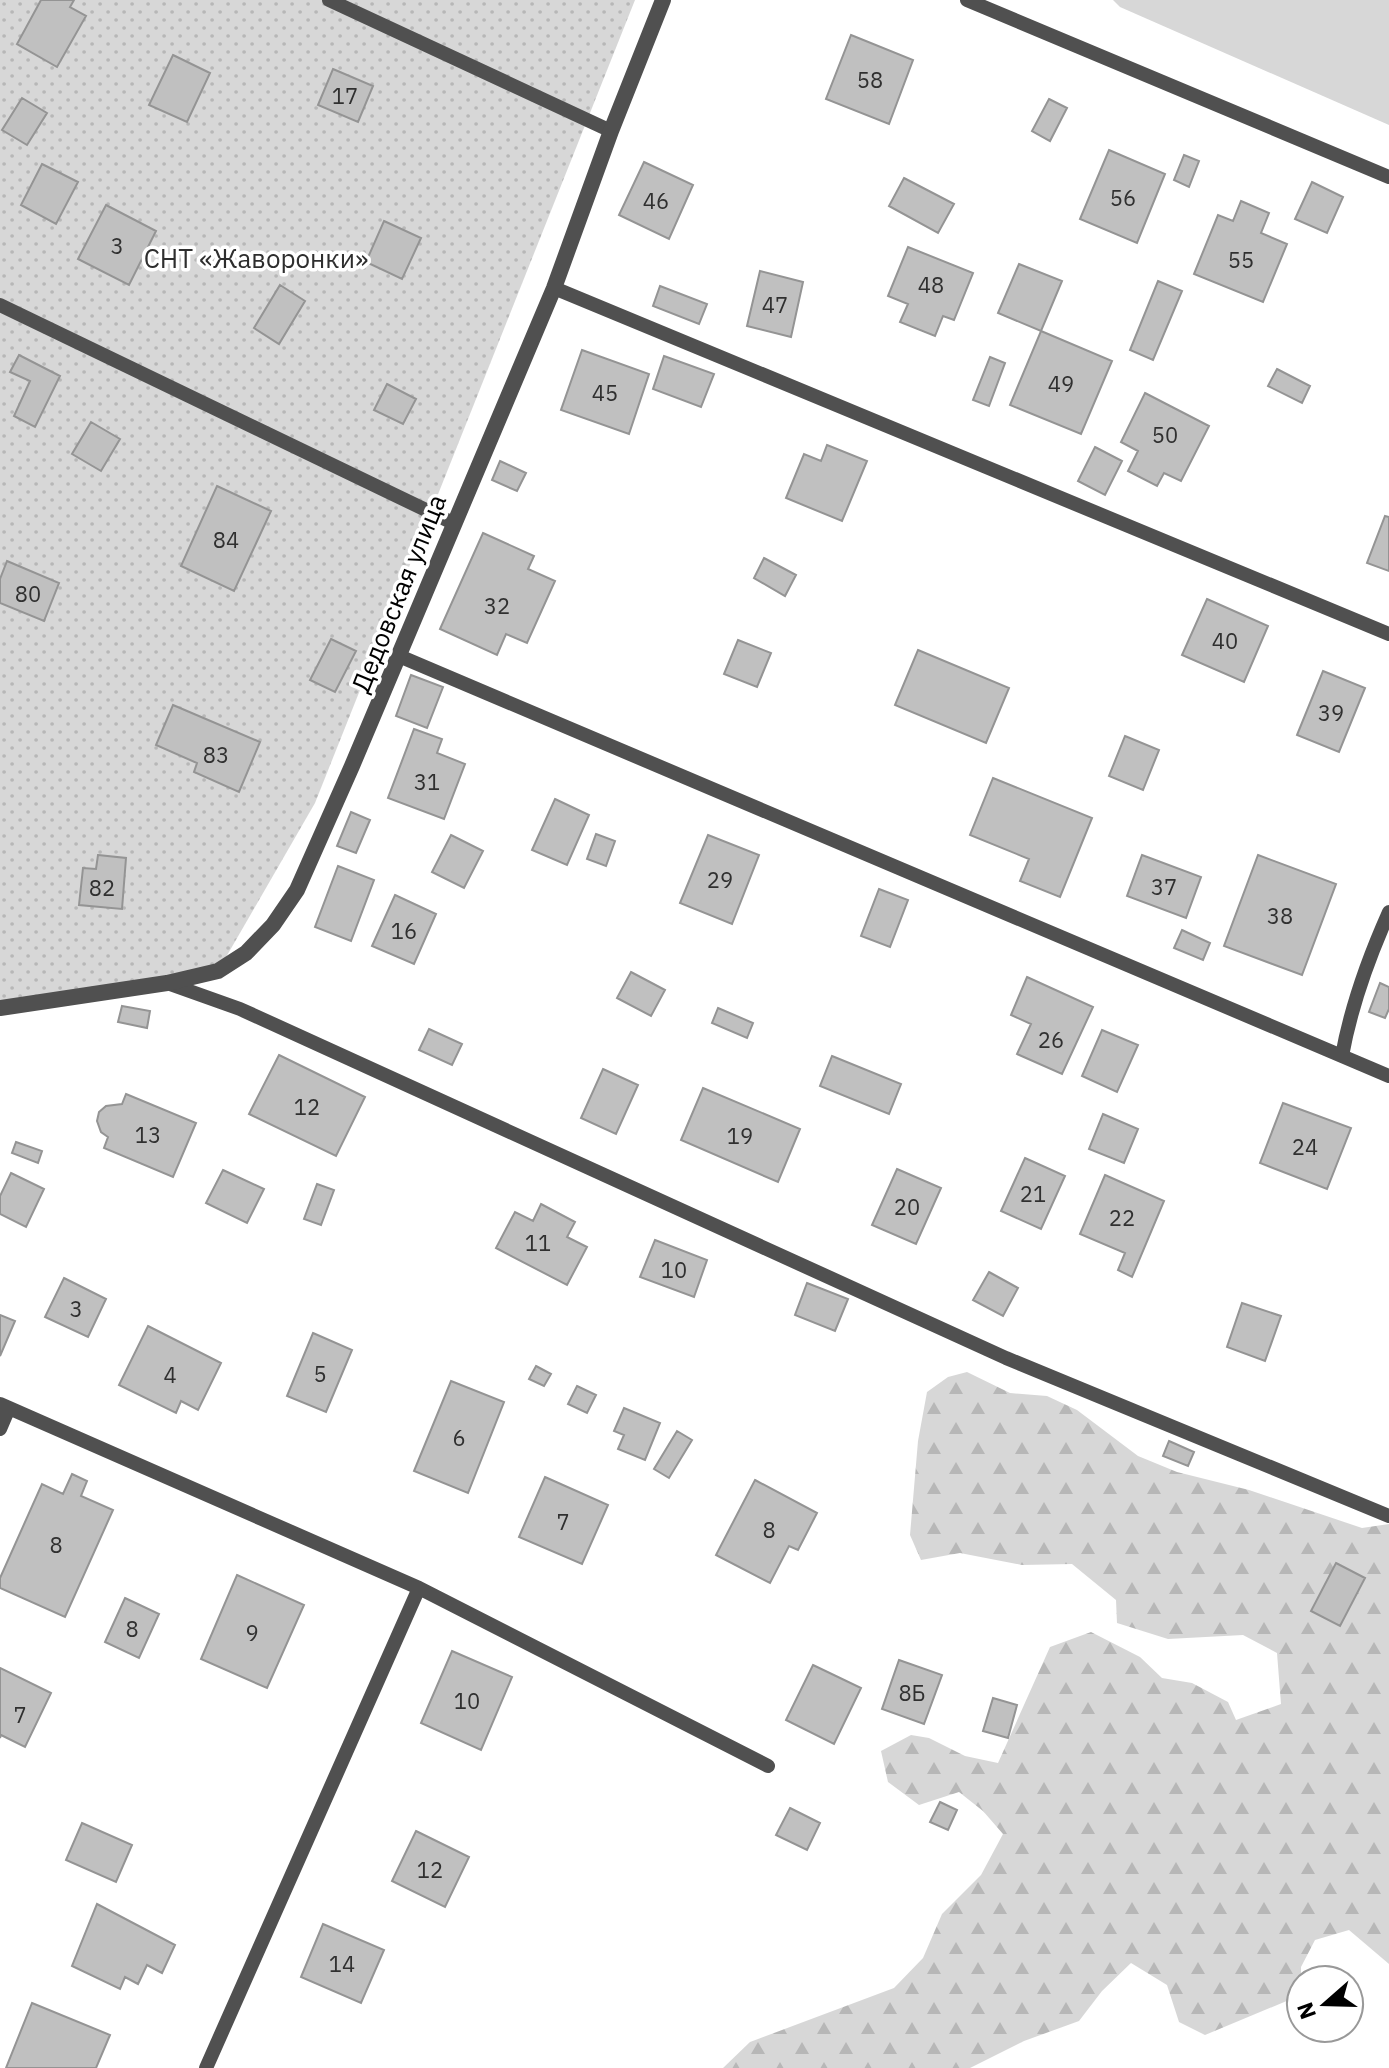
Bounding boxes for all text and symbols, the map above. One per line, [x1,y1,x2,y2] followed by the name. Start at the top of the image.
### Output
[857,65,883,94] house number: 58
[332,81,358,110] house number: 17
[1110,183,1136,212] house number: 56
[643,186,669,215] house number: 46
[110,231,124,260] house number: 3
[144,241,368,275] park label: СНТ «Жаворонки»
[1228,245,1254,274] house number: 55
[918,270,944,299] house number: 48
[762,290,788,319] house number: 47
[1048,369,1074,398] house number: 49
[592,378,618,407] house number: 45
[1152,420,1178,449] house number: 50
[343,489,453,697] street label: Дедовская улица
[213,525,239,554] house number: 84
[15,579,41,608] house number: 80
[484,591,510,620] house number: 32
[1212,626,1238,655] house number: 40
[1318,698,1344,727] house number: 39
[203,740,229,769] house number: 83
[414,767,440,796] house number: 31
[707,865,733,894] house number: 29
[1151,872,1177,901] house number: 37
[89,873,115,902] house number: 82
[1267,901,1293,930] house number: 38
[391,916,417,945] house number: 16
[1038,1025,1064,1054] house number: 26
[294,1092,320,1121] house number: 12
[135,1120,161,1149] house number: 13
[727,1121,753,1150] house number: 19
[1292,1132,1318,1161] house number: 24
[1020,1179,1046,1208] house number: 21
[894,1192,920,1221] house number: 20
[1109,1203,1135,1232] house number: 22
[525,1228,551,1257] house number: 11
[661,1255,687,1284] house number: 10
[69,1294,83,1323] house number: 3
[313,1359,327,1388] house number: 5
[163,1360,177,1389] house number: 4
[452,1423,466,1452] house number: 6
[556,1507,570,1536] house number: 7
[762,1515,776,1544] house number: 8
[49,1530,63,1559] house number: 8
[125,1614,139,1643] house number: 8
[245,1618,259,1647] house number: 9
[898,1678,926,1707] house number: 8Б
[454,1686,480,1715] house number: 10
[13,1700,27,1729] house number: 7
[417,1855,443,1884] house number: 12
[329,1949,355,1978] house number: 14
[1285,1964,1365,2044] north arrow
[1289,1999,1322,2023] text: N

